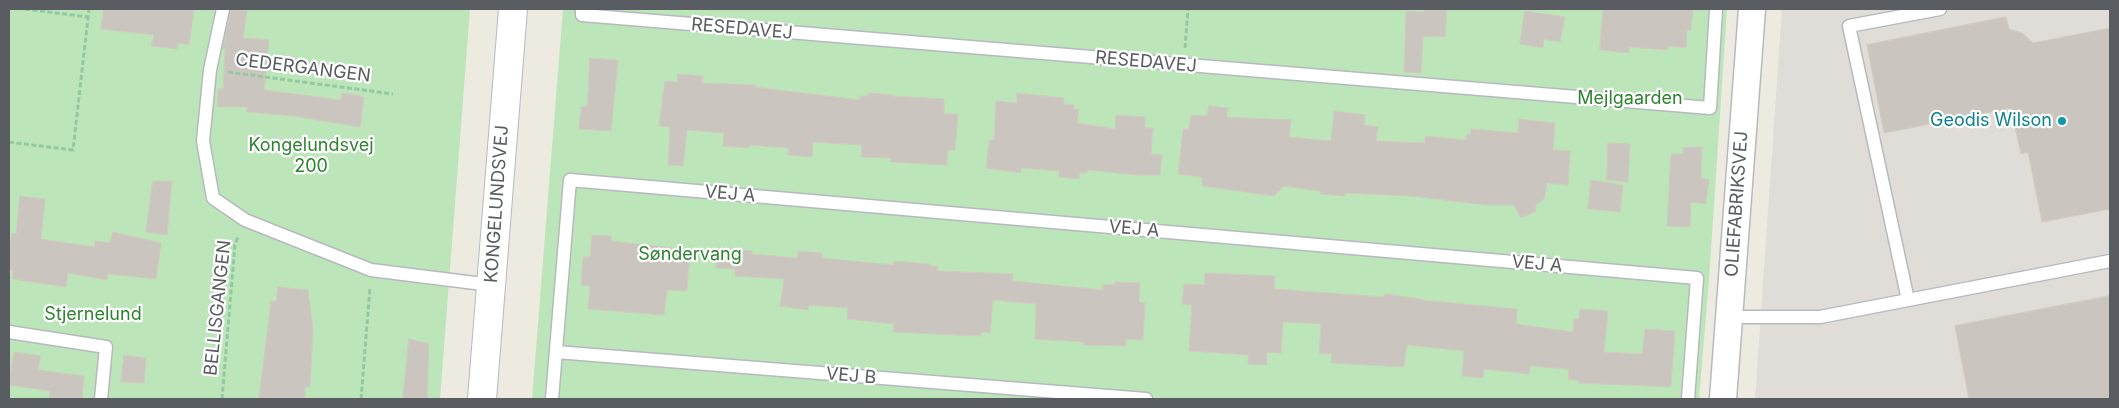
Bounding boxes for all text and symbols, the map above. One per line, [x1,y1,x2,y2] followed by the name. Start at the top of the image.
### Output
[690,14,794,44] street label: RESEDAVEJ
[1094,47,1198,77] street label: RESEDAVEJ
[234,49,372,87] street label: CEDERGANGEN
[1577,88,1683,110] park label: Mejlgaarden
[1930,110,2052,132] place label: Geodis Wilson
[2056,115,2068,127] marker: Geodis Wilson
[481,124,513,284] street label: KONGELUNDSVEJ
[1721,130,1753,278] street label: OLIEFABRIKSVEJ
[248,135,374,178] park label: Kongelundsvej 200
[704,181,756,207] street label: VEJ A
[1108,216,1160,242] street label: VEJ A
[200,239,236,377] street label: BELLISGANGEN
[638,244,742,266] park label: Søndervang
[1511,251,1563,277] street label: VEJ A
[44,304,142,326] park label: Stjernelund
[825,363,877,389] street label: VEJ B

